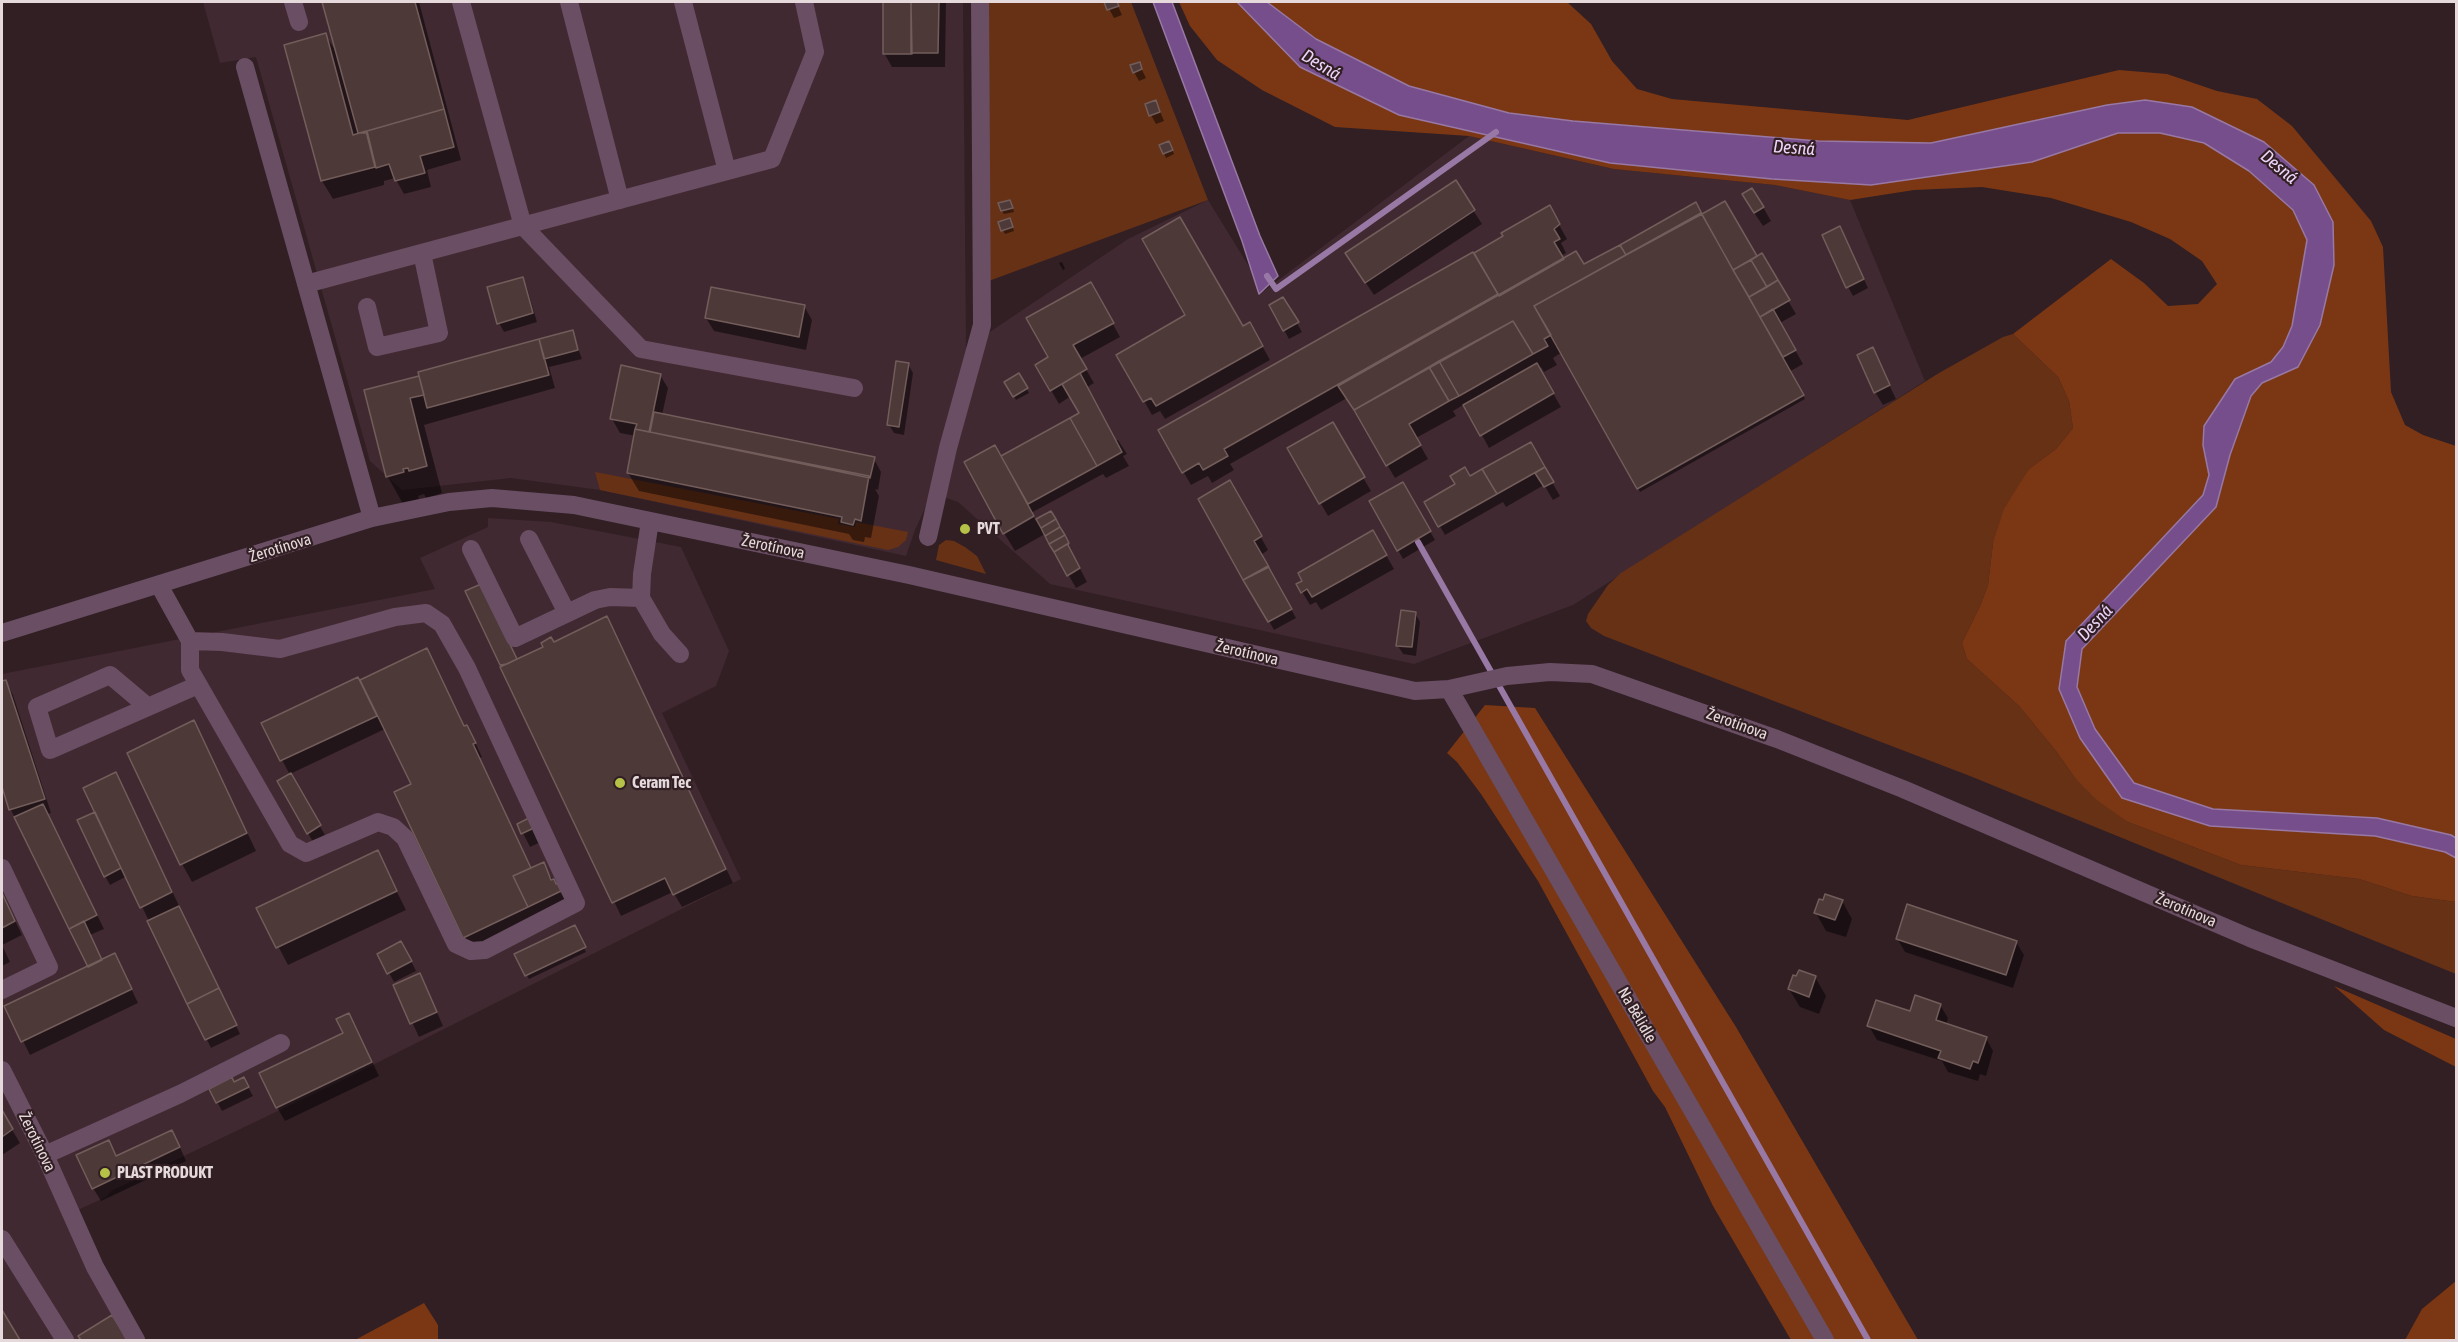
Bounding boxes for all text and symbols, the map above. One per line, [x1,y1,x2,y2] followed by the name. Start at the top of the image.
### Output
[1298,45,1344,85] water label: Desná
[1772,136,1816,160] water label: Desná
[2256,145,2302,189] water label: Desná
[977,519,1000,539] place label: PVT
[958,522,972,536] marker: PVT
[247,529,313,567] street label: Žerotínova
[740,531,806,563] street label: Žerotínova
[2073,600,2117,646] water label: Desná
[1214,636,1280,670] street label: Žerotínova
[1704,704,1770,744] street label: Žerotínova
[632,773,691,793] place label: Ceram Tec
[613,776,627,790] marker: Ceram Tec
[2153,889,2219,931] street label: Žerotínova
[1613,984,1661,1046] street label: Na Bělidle
[14,1109,60,1175] street label: Žerotínova
[117,1163,213,1183] place label: PLAST PRODUKT
[98,1166,112,1180] marker: PLAST PRODUKT

